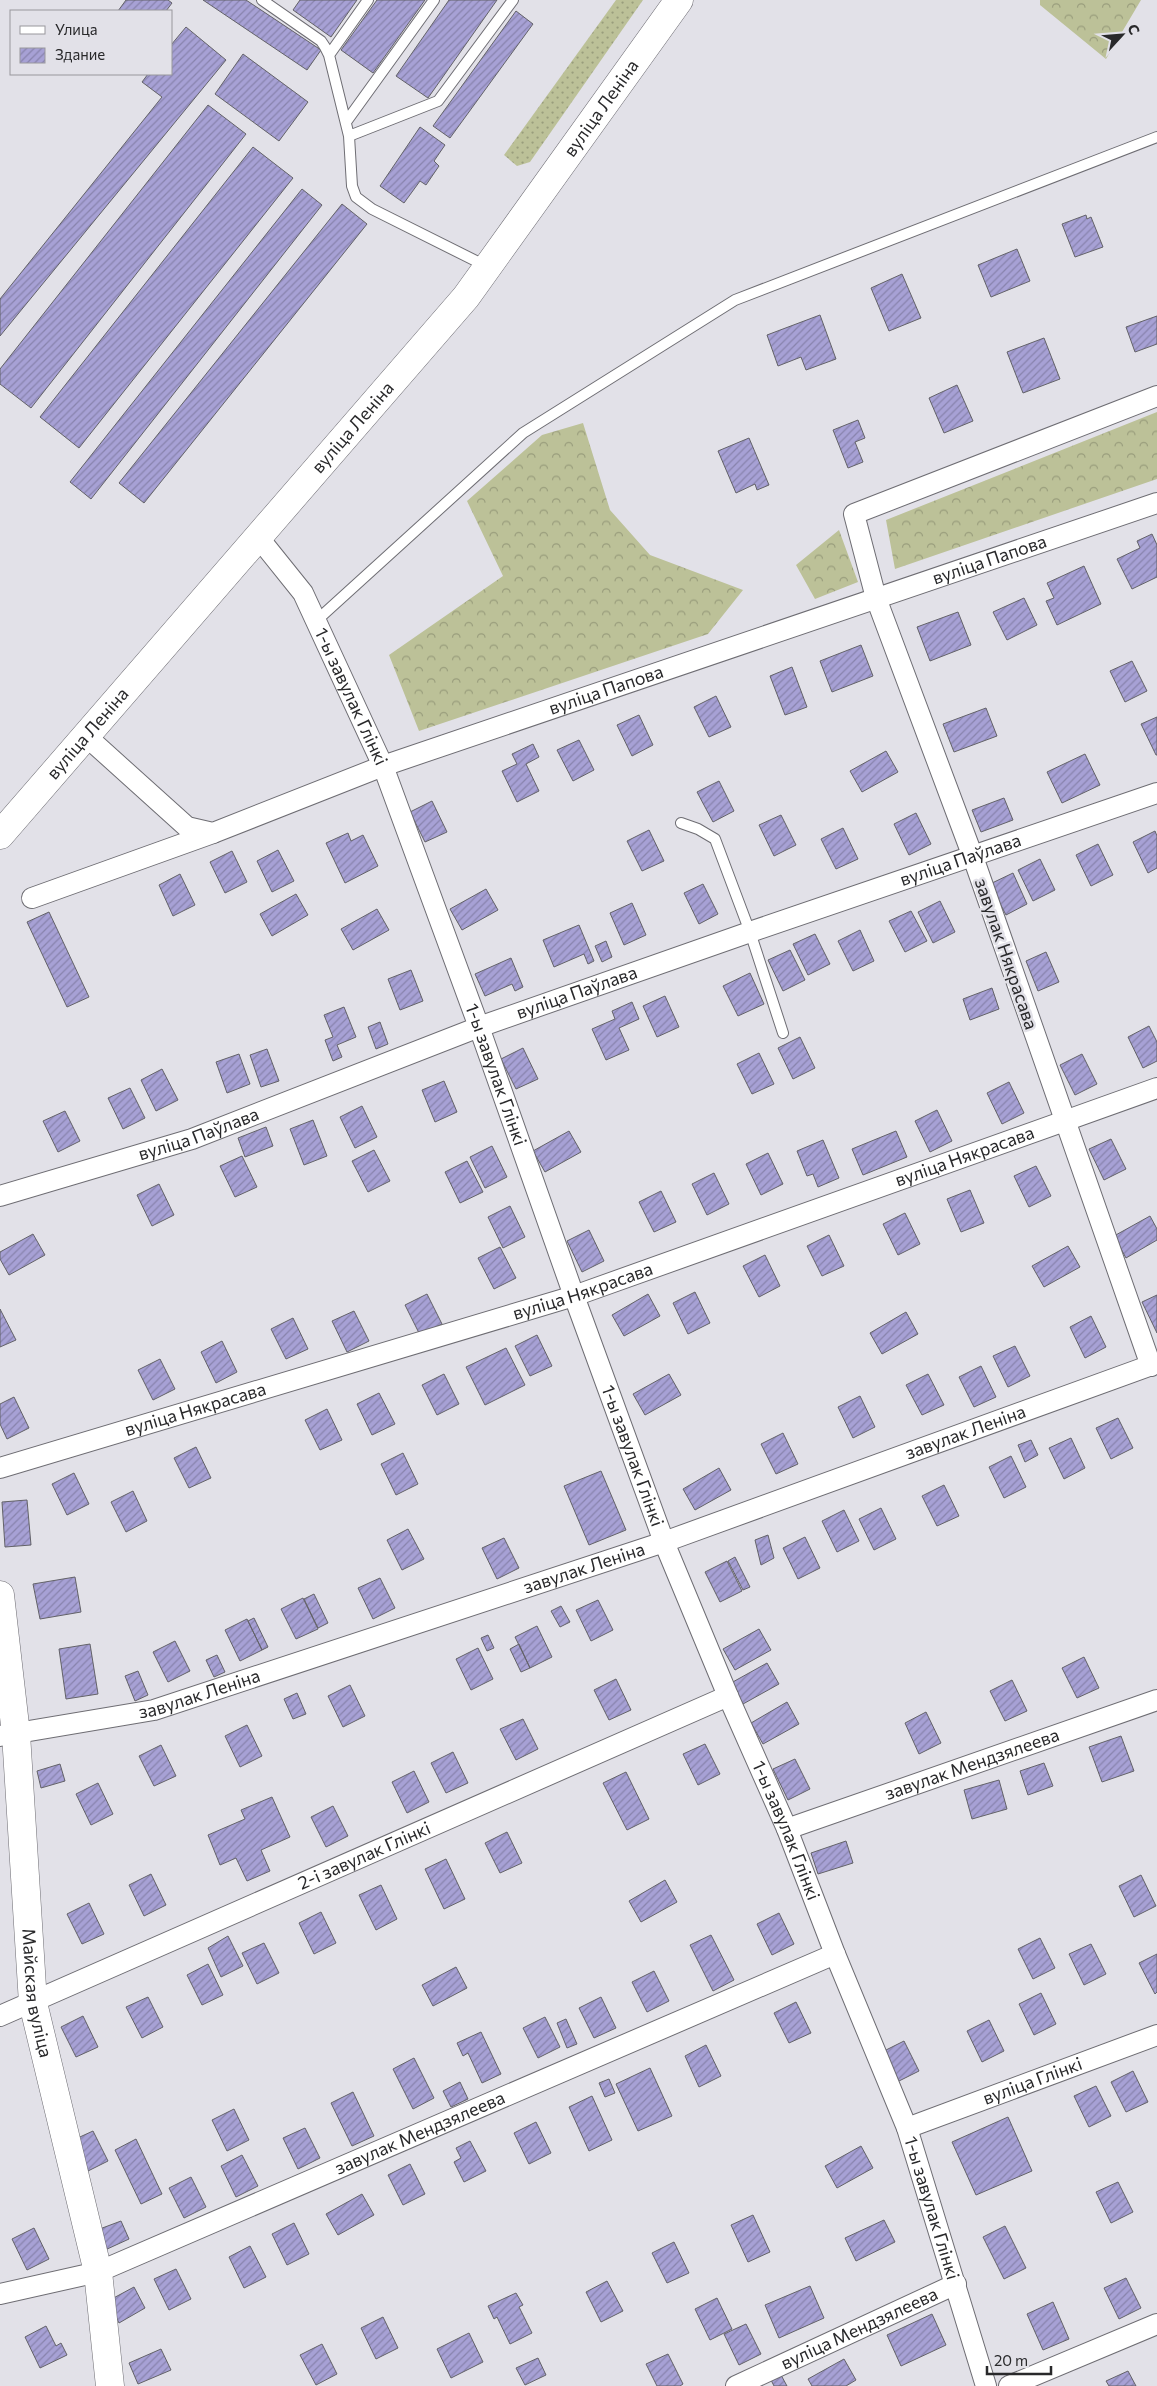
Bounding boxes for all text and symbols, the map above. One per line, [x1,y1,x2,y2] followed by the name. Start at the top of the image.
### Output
[10,10,172,75] legend
[1097,10,1147,60] north arrow
[55,20,97,38] text: Улица
[1124,21,1144,37] text: С
[55,45,105,63] text: Здание
[558,55,643,160] street label: вуліца Леніна
[306,377,398,477] street label: вуліца Леніна
[929,529,1049,589] street label: вуліца Папова
[311,624,393,768] street label: 1-ы завулак Глінкі
[546,660,666,719] street label: вуліца Папова
[41,683,133,783] street label: вуліца Леніна
[897,828,1024,890] street label: вуліца Паўлава
[971,875,1043,1032] street label: завулак Някрасава
[513,960,640,1023] street label: вуліца Паўлава
[461,1000,532,1148] street label: 1-ы завулак Глінкі
[135,1102,262,1164] street label: вуліца Паўлава
[892,1121,1037,1191] street label: вуліца Някрасава
[510,1257,655,1324] street label: вуліца Някрасава
[122,1377,268,1440] street label: вуліца Някрасава
[597,1382,669,1529] street label: 1-ы завулак Глінкі
[902,1400,1029,1464] street label: завулак Леніна
[520,1537,647,1598] street label: завулак Леніна
[137,1664,263,1722] street label: завулак Леніна
[882,1723,1062,1804] street label: завулак Мендзялеева
[748,1757,825,1903] street label: 1-ы завулак Глінкі
[294,1816,434,1894] street label: 2-і завулак Глінкі
[18,1928,58,2060] street label: Майская вуліца
[979,2052,1085,2109] street label: вуліца Глінкі
[331,2086,508,2179] street label: завулак Мендзялеева
[900,2133,965,2282] street label: 1-ы завулак Глінкі
[777,2282,941,2374] street label: вуліца Мендзялеева
[987,2344,1051,2376] scale bar
[994,2351,1028,2369] text: 20 m

